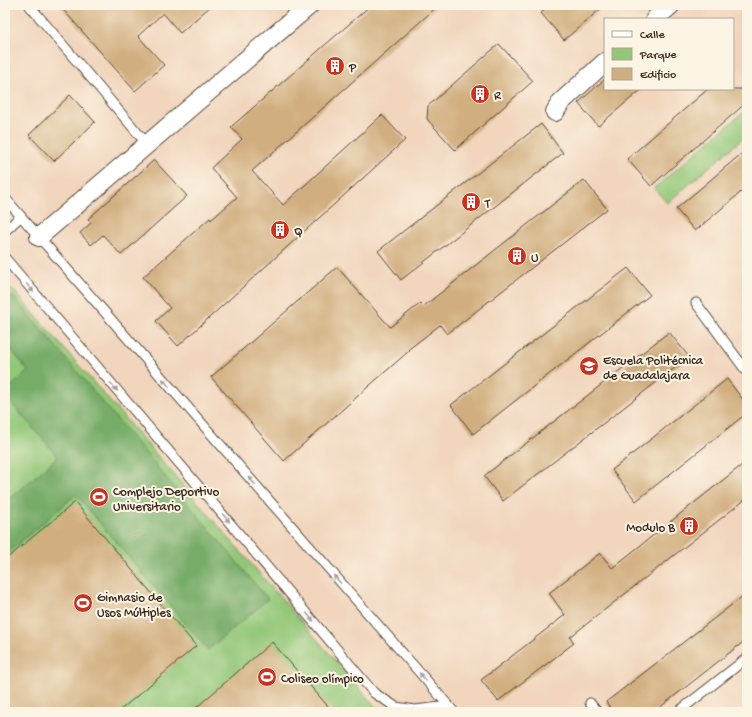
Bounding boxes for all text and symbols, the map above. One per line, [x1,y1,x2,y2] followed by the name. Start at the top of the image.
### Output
[604,18,734,90] legend
[640,29,665,43] text: Calle
[639,49,677,63] text: Parque
[324,55,346,77] building icon: P
[348,61,357,76] place label: P
[640,69,676,83] text: Edificio
[469,83,491,105] building icon: R
[494,89,502,104] place label: R
[460,191,482,213] building icon: T
[484,197,491,212] place label: T
[269,219,291,241] building icon: Q
[294,225,303,240] place label: Q
[506,245,528,267] building icon: U
[531,251,539,266] place label: U
[26,283,35,293] one-way arrow
[603,354,704,384] place label: Escuela Politécnica de Guadalajara
[578,355,600,377] school or university icon: Escuela Politécnica de Guadalajara
[162,378,171,388] one-way arrow
[110,382,119,392] one-way arrow
[247,476,256,486] one-way arrow
[113,485,219,515] place label: Complejo Deportivo Universitario
[88,486,110,508] sports icon: Complejo Deportivo Universitario
[221,513,230,524] one-way arrow
[678,515,700,537] building icon: Modulo B
[626,521,675,536] place label: Modulo B
[333,574,342,584] one-way arrow
[97,591,172,621] place label: Gimnasio de Usos Múltiples
[72,592,94,614] sports icon: Gimnasio de Usos Múltiples
[305,612,314,623] one-way arrow
[256,666,278,688] sports icon: Coliseo olímpico
[418,671,427,682] one-way arrow
[281,672,364,687] place label: Coliseo olímpico

